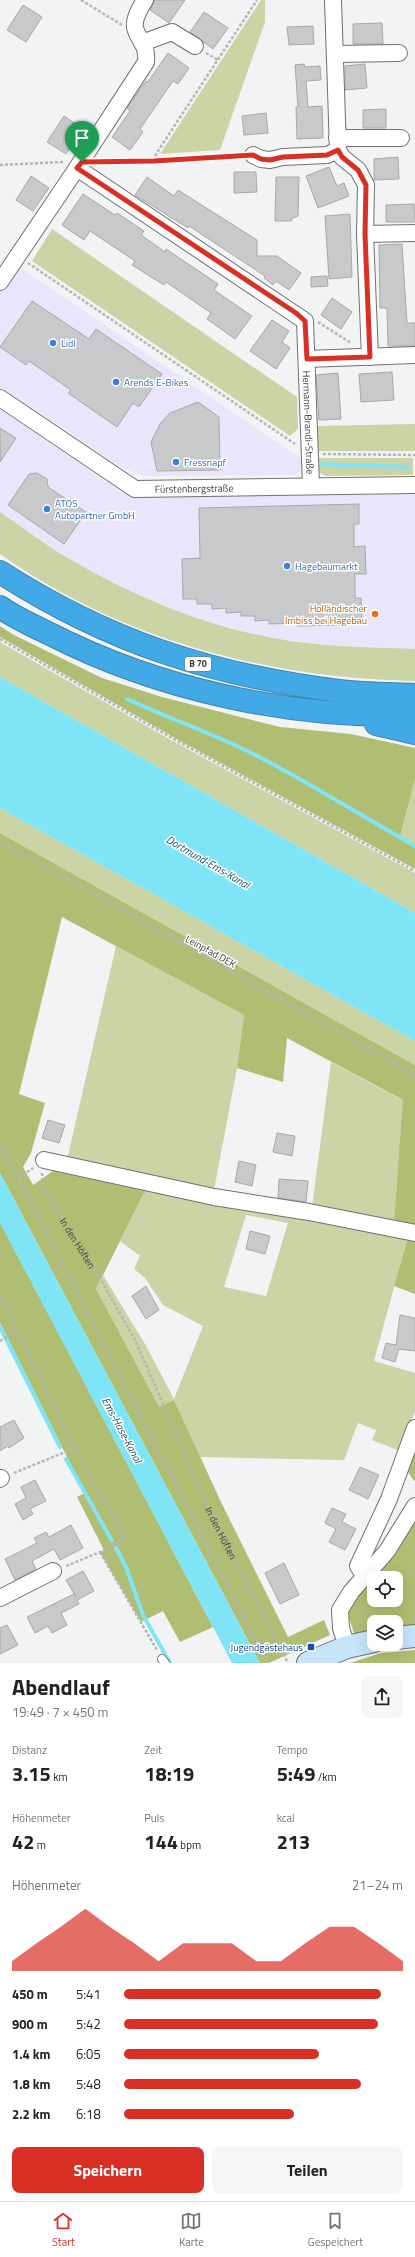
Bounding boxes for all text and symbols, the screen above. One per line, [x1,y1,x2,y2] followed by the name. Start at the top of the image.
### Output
[65,121,99,162] pin
[71,127,93,149] icon: arrive
[61,336,76,351] place label: Lidl
[48,338,58,348] marker: Lidl
[299,370,318,474] street label: Hermann-Brandi-Straße
[124,375,189,390] place label: Arends E-Bikes
[111,377,121,387] marker: Arends E-Bikes
[184,455,226,470] place label: Fressnapf
[171,457,181,467] marker: Fressnapf
[155,481,234,497] street label: Fürstenbergstraße
[55,496,135,523] place label: ATOS Autopartner GmbH
[42,504,52,514] marker: ATOS Autopartner GmbH
[295,559,358,574] place label: Hagebaumarkt
[282,561,292,571] marker: Hagebaumarkt
[285,601,368,628] place label: Holländischer Imbiss bei Hagebau
[370,609,380,619] marker: Holländischer Imbiss bei Hagebau
[185,657,211,671] road number: B 70
[163,831,254,893] water label: Dortmund-Ems-Kanal
[183,931,239,972] street label: Leinpfad DEK
[56,1215,99,1272] street label: In den Höften
[98,1394,147,1467] water label: Ems-Hase-Kanal
[201,1504,241,1562] street label: In den Höften
[367,1571,403,1651] map controls
[367,1571,403,1607] button: locate
[367,1615,403,1651] button: layers
[230,1640,303,1655] place label: Jugendgästehaus
[306,1642,316,1652] marker: Jugendgästehaus
[12,1670,110,1704] text: Abendlauf
[361,1676,403,1718] button: share
[12,1702,108,1722] text: 19:49 · 7 × 450 m
[12,1742,47,1758] text: Distanz
[144,1742,162,1758] text: Zeit
[277,1742,308,1758] text: Tempo
[12,1758,51,1789] text: 3.15
[144,1758,194,1789] text: 18:19
[277,1758,315,1789] text: 5:49
[51,1769,68,1785] text: km
[315,1769,337,1785] text: /km
[12,1810,71,1826] text: Höhenmeter
[144,1810,164,1826] text: Puls
[277,1810,295,1826] text: kcal
[12,1826,34,1857] text: 42
[144,1826,178,1857] text: 144
[277,1826,310,1857] text: 213
[34,1837,46,1853] text: m
[178,1837,201,1853] text: bpm
[12,1875,81,1895] text: Höhenmeter
[352,1875,403,1895] text: 21–24 m
[12,1984,48,2004] text: 450 m
[76,1984,101,2004] text: 5:41
[12,2014,48,2034] text: 900 m
[76,2014,101,2034] text: 5:42
[12,2044,50,2064] text: 1.4 km
[76,2044,101,2064] text: 6:05
[12,2074,50,2094] text: 1.8 km
[76,2074,101,2094] text: 5:48
[12,2104,50,2124] text: 2.2 km
[76,2104,101,2124] text: 6:18
[12,2147,204,2193] button: Speichern
[212,2147,403,2193] button: Teilen
[52,2210,75,2250] tab: Start
[179,2210,204,2250] tab: Karte
[308,2210,363,2250] tab: Gespeichert

